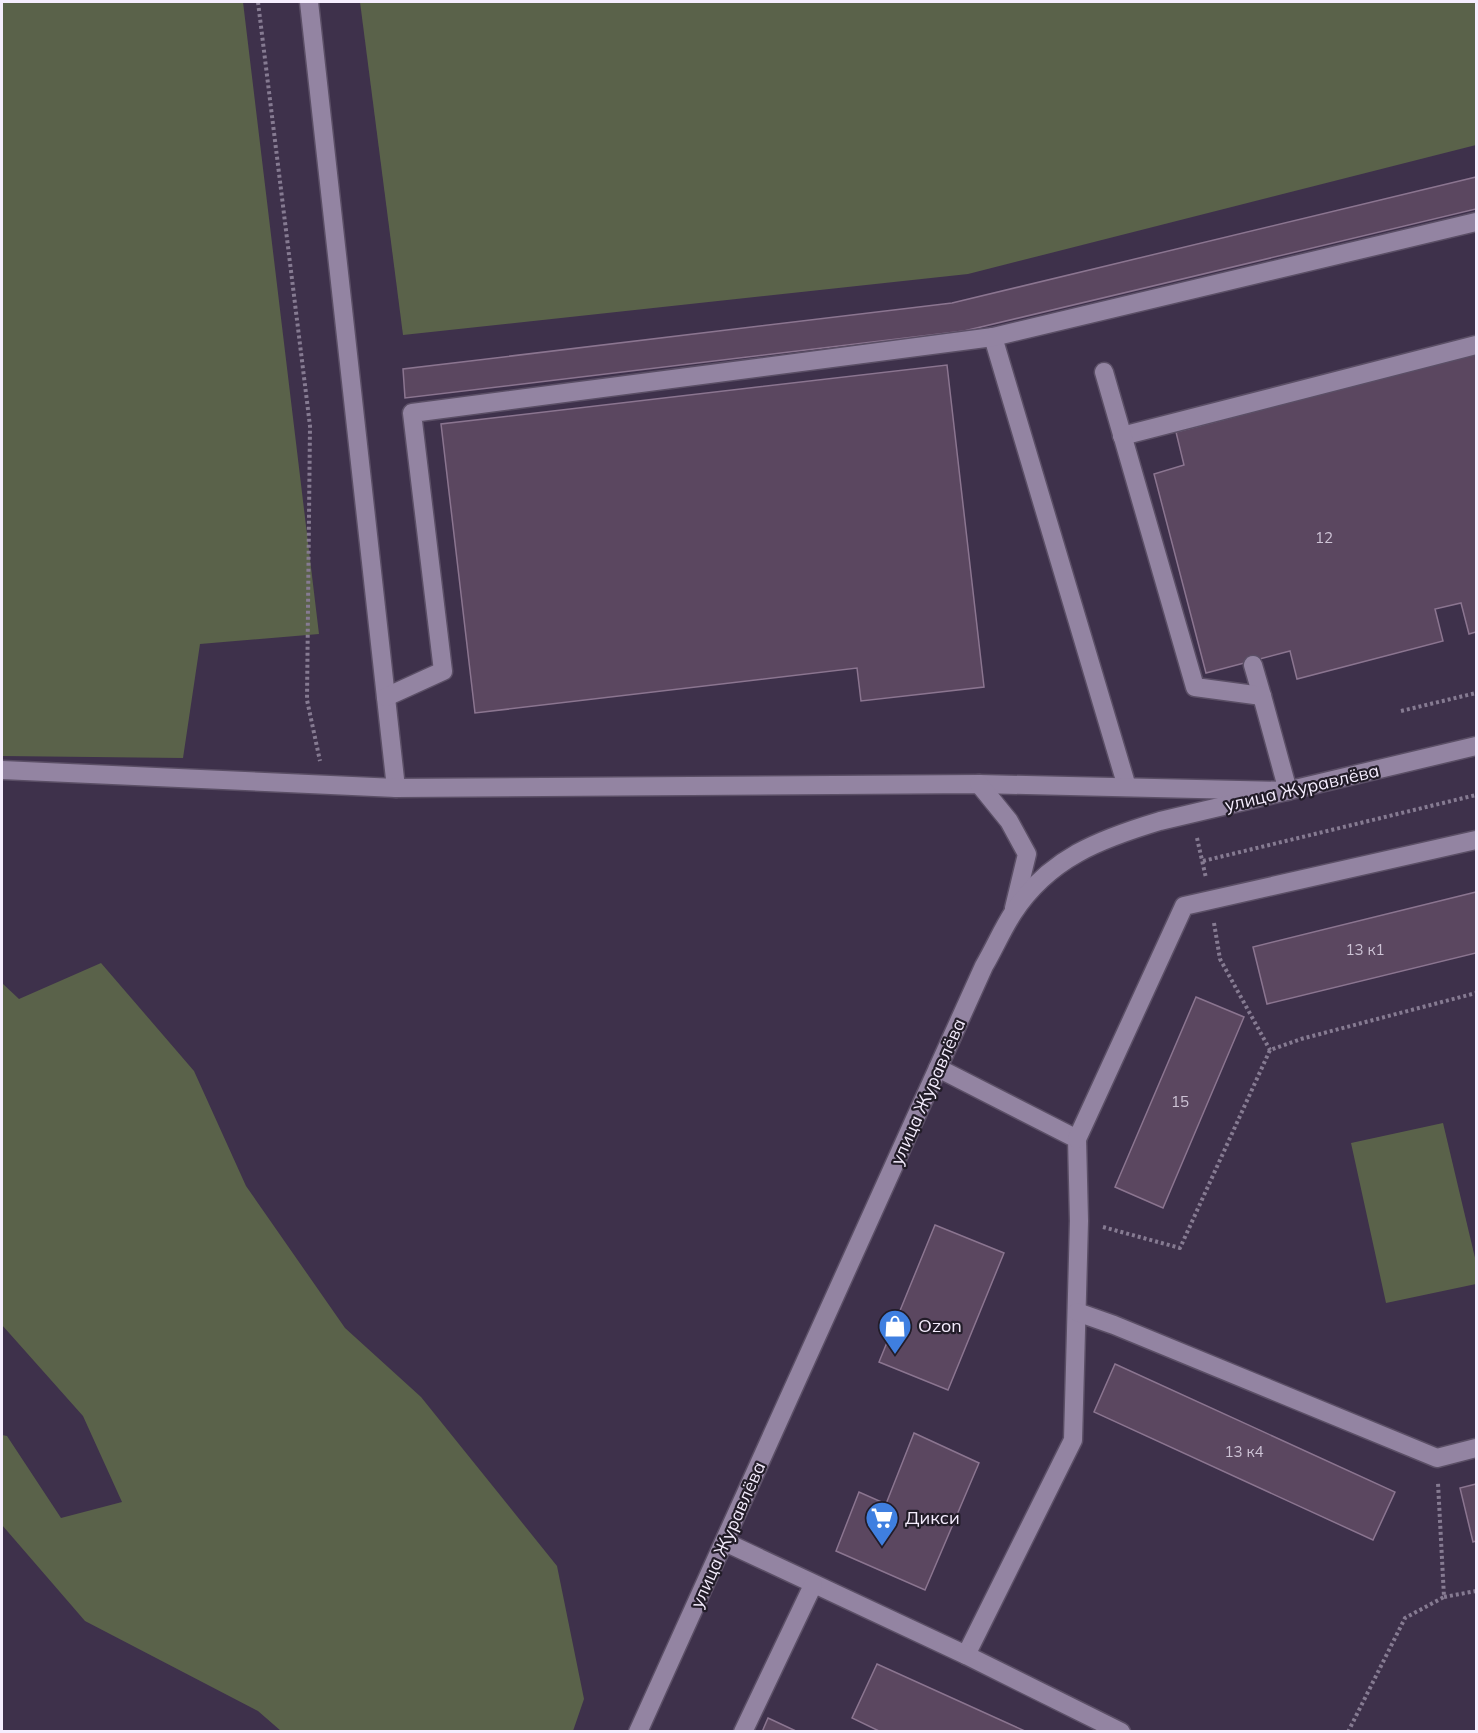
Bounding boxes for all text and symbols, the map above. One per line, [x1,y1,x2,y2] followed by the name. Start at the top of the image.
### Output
[1315,528,1333,547] house number: 12
[1222,759,1381,816] street label: улица Журавлёва
[1346,940,1385,959] house number: 13 к1
[885,1015,970,1169] street label: улица Журавлёва
[1171,1092,1189,1111] house number: 15
[877,1308,913,1355] shop icon: Ozon
[918,1314,962,1337] place label: Ozon
[1225,1442,1264,1461] house number: 13 к4
[685,1458,770,1612] street label: улица Журавлёва
[864,1500,900,1547] supermarket icon: Дикси
[905,1506,960,1529] place label: Дикси

